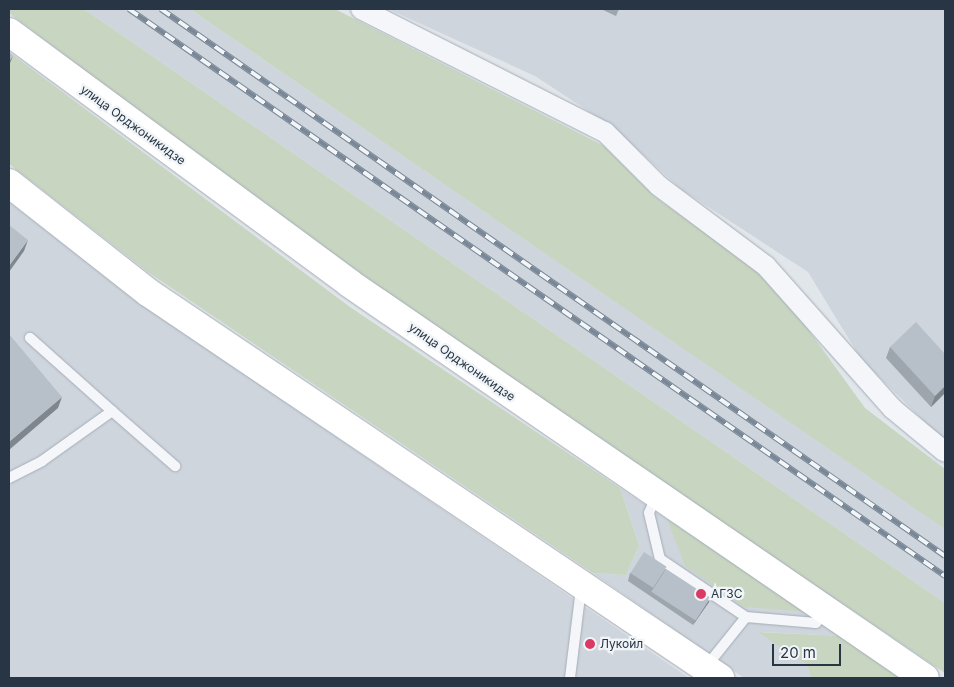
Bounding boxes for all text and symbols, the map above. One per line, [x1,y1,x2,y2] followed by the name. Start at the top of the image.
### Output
[78,82,188,168] street label: улица Орджоникидзе
[406,320,518,404] street label: улица Орджоникидзе
[711,587,742,601] place label: АГЗС
[695,588,707,600] marker: АГЗС
[774,634,843,666] scale bar
[600,637,643,651] place label: Лукойл
[584,638,596,650] marker: Лукойл
[780,643,816,662] text: 20 m

